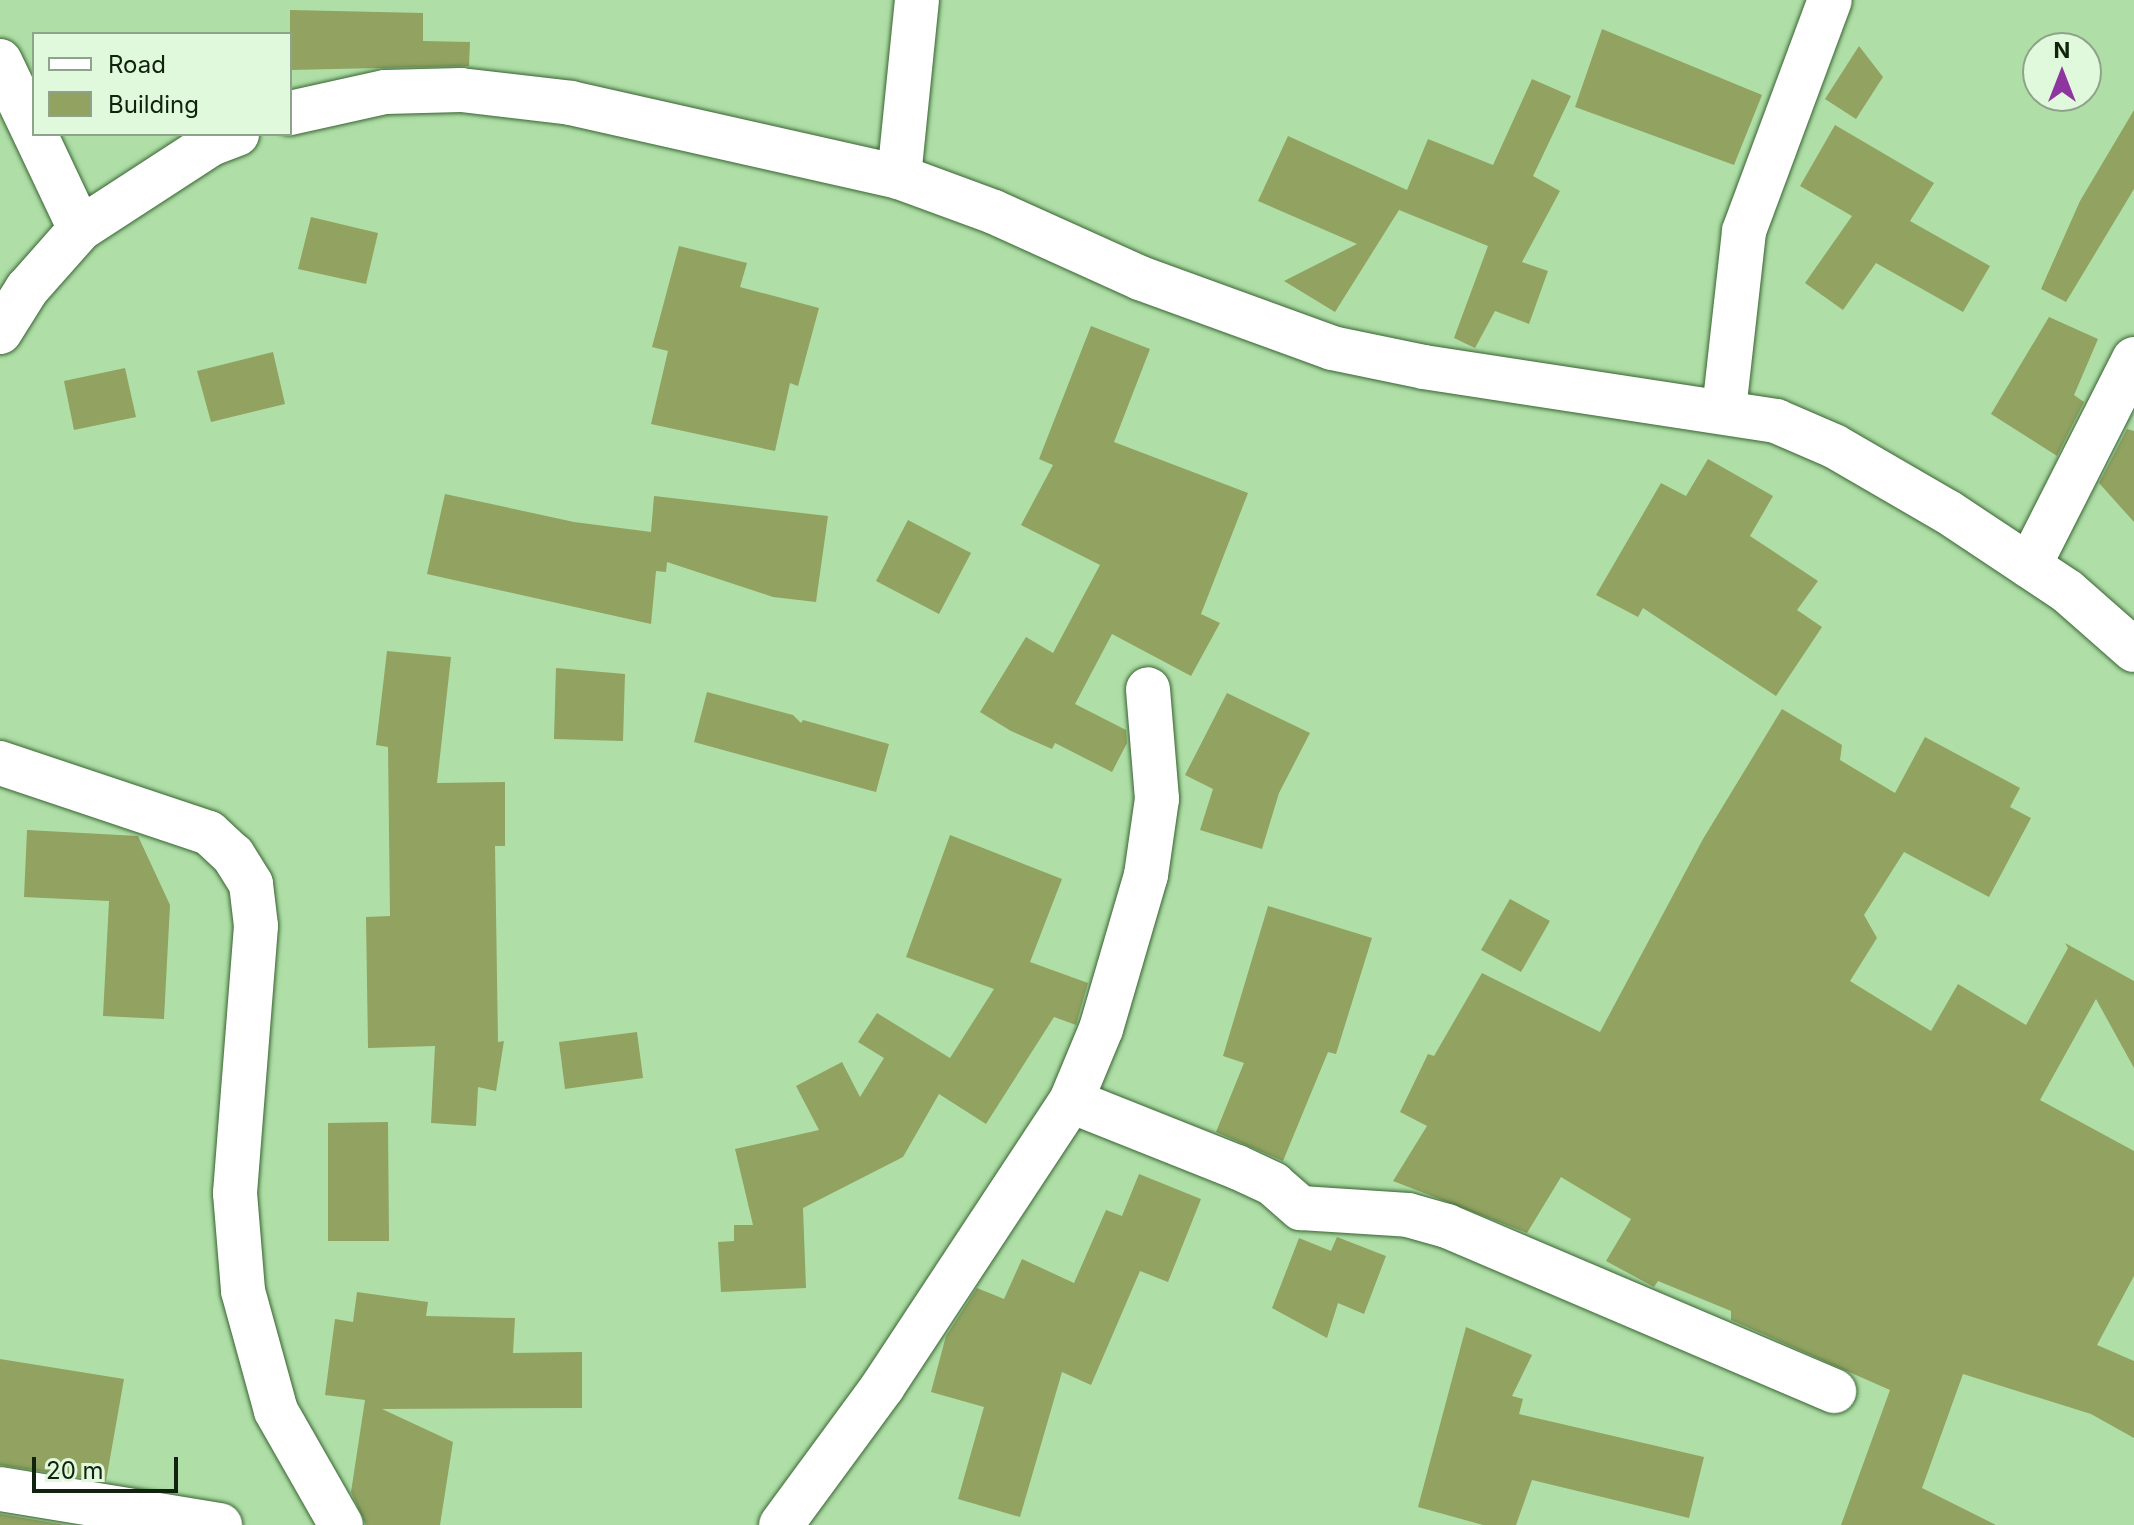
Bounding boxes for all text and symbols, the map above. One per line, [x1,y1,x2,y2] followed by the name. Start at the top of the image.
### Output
[32,32,292,136] legend
[2022,32,2102,112] north arrow
[2054,37,2070,63] text: N
[108,50,166,79] text: Road
[108,90,199,119] text: Building
[36,1441,182,1491] scale bar
[46,1456,104,1485] text: 20 m

